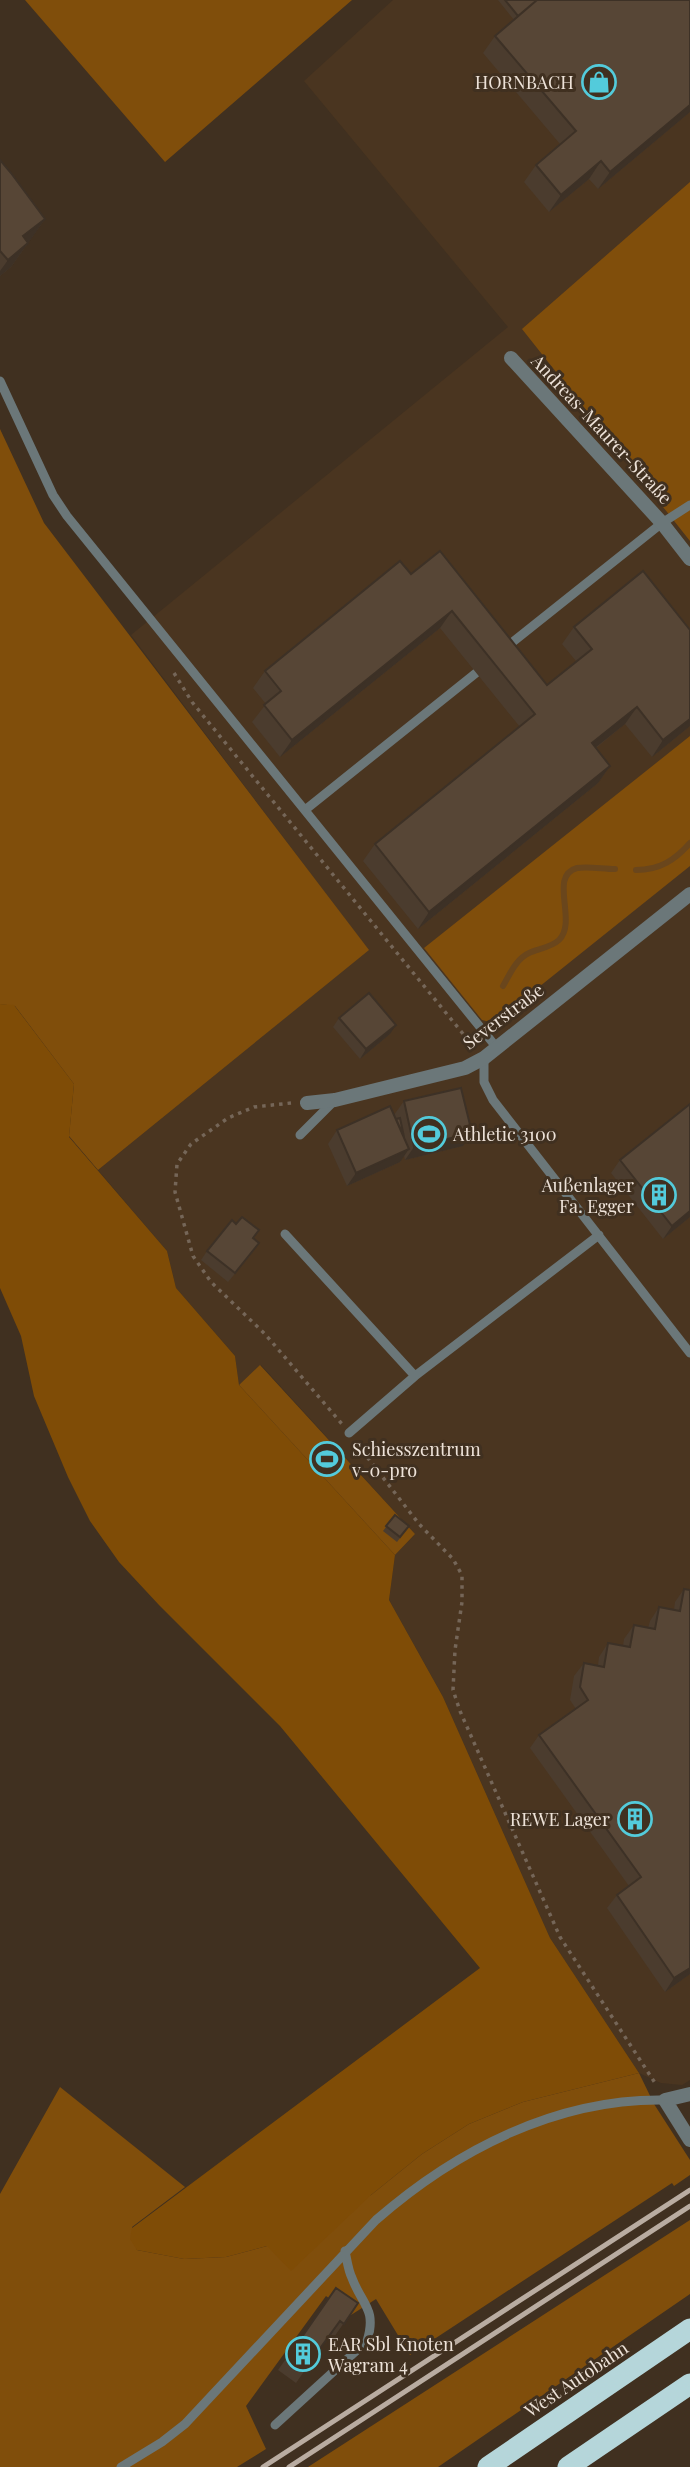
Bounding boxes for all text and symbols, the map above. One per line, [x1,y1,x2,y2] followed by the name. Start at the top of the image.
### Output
[580,63,618,101] shop icon: HORNBACH
[475,70,574,94] place label: HORNBACH
[526,348,678,509] street label: Andreas-Maurer-Straße
[458,978,548,1054] street label: Severstraße
[410,1115,448,1153] sports icon: Athletic 3100
[452,1122,557,1146] place label: Athletic 3100
[541,1173,634,1218] place label: Außenlager Fa. Egger
[640,1176,678,1214] building icon: Außenlager Fa. Egger
[351,1437,481,1482] place label: Schiesszentrum v-0-pro
[308,1440,346,1478] sports icon: Schiesszentrum v-0-pro
[616,1800,654,1838] building icon: REWE Lager
[510,1807,610,1831] place label: REWE Lager
[327,2332,454,2377] place label: EAR Sbl Knoten Wagram 4
[284,2335,322,2373] building icon: EAR Sbl Knoten Wagram 4
[519,2335,633,2423] street label: West Autobahn

